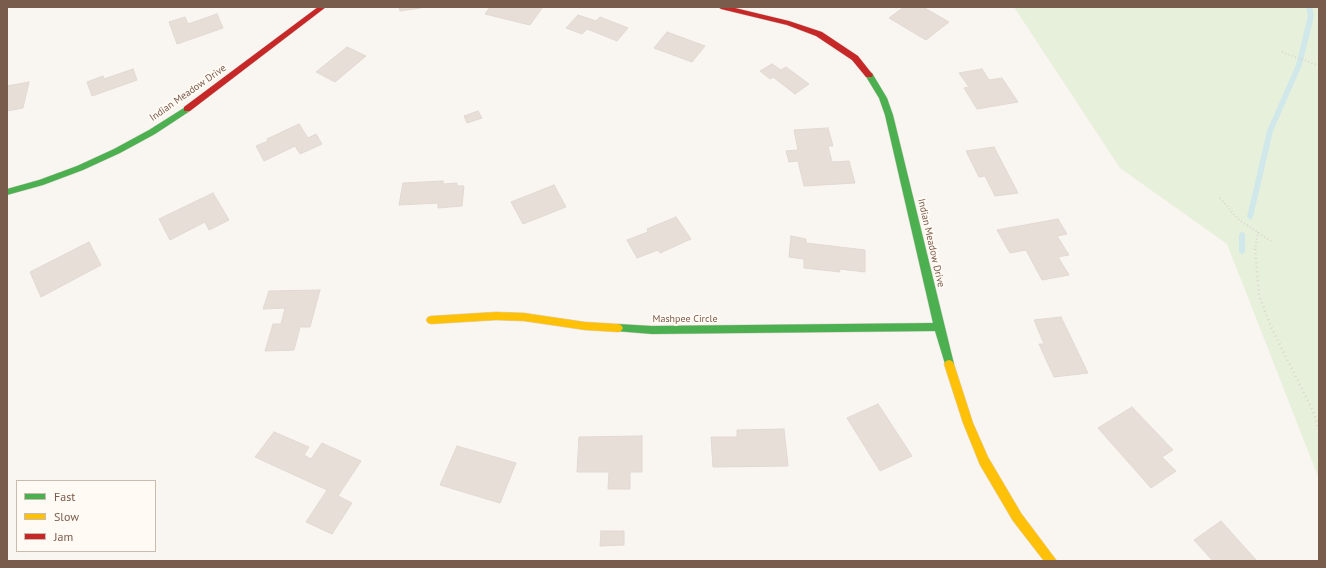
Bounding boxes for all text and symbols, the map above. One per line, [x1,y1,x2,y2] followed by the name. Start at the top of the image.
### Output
[147,62,229,124] street label: Indian Meadow Drive
[915,198,947,288] street label: Indian Meadow Drive
[653,313,717,325] street label: Mashpee Circle
[16,480,156,552] legend
[54,489,75,504] text: Fast
[54,509,79,524] text: Slow
[54,529,73,544] text: Jam

